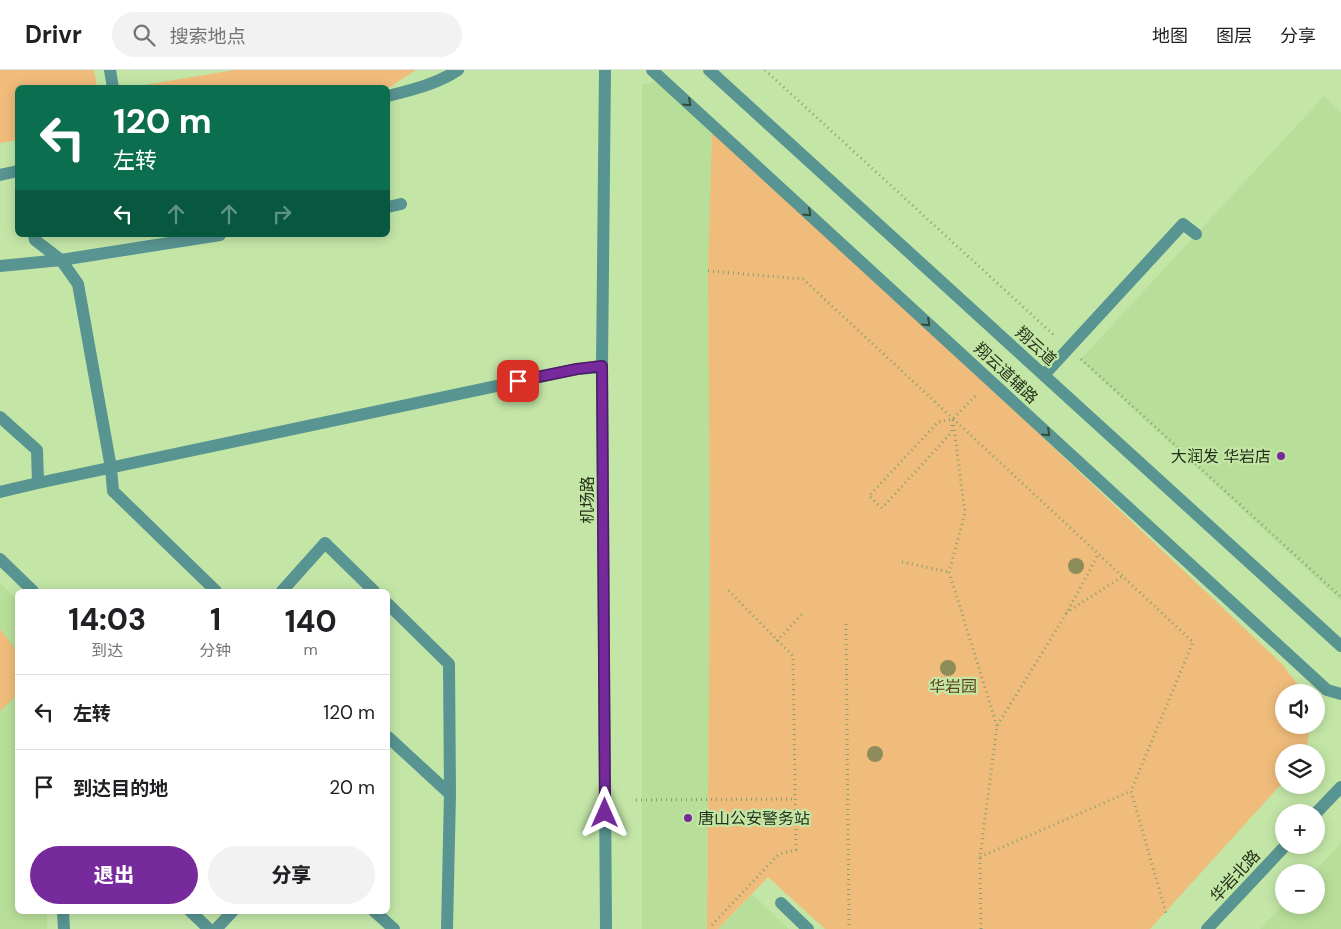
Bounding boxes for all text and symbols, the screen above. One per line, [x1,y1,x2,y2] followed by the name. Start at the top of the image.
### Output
[112,12,462,57] search box
[25,19,82,50] text: Drivr
[130,21,158,49] icon: search
[170,24,246,49] text: 搜索地点
[1152,24,1188,48] text: 地图
[1216,24,1252,48] text: 图层
[1280,24,1316,48] text: 分享
[683,97,692,106] one-way arrow
[113,98,212,144] text: 120 m
[30,105,95,170] icon: left
[113,146,157,175] text: 左转
[109,200,137,228] icon: left
[162,200,190,228] icon: ahead
[215,200,243,228] icon: ahead
[268,200,296,228] icon: right
[802,207,811,216] one-way arrow
[922,317,931,326] one-way arrow
[1011,322,1061,370] street label: 翔云道
[970,338,1042,408] street label: 翔云道辅路
[497,360,539,402] pin
[504,367,532,395] icon: arrive
[1042,427,1051,436] one-way arrow
[1171,446,1271,467] place label: 大润发 华岩店
[1275,450,1287,462] marker: 大润发 华岩店
[577,476,598,524] street label: 机场路
[68,600,146,639] text: 14:03
[210,600,221,639] text: 1
[285,602,337,641] text: 140
[304,639,318,660] text: m
[91,640,123,661] text: 到达
[199,640,231,661] text: 分钟
[929,676,977,697] park label: 华岩园
[1275,684,1325,914] map controls
[1275,684,1325,734] button: sound
[30,698,58,726] icon: left
[323,700,375,725] text: 120 m
[73,701,111,726] text: 左转
[1275,744,1325,794] button: layers
[30,773,58,801] icon: arrive
[329,775,375,800] text: 20 m
[73,776,168,801] text: 到达目的地
[578,786,630,838] position arrow
[1275,804,1325,854] button: +
[698,808,810,829] place label: 唐山公安警务站
[682,812,694,824] marker: 唐山公安警务站
[1205,845,1265,907] street label: 华岩北路
[30,846,198,904] button: 退出
[208,846,375,904] button: 分享
[1275,864,1325,914] button: −

